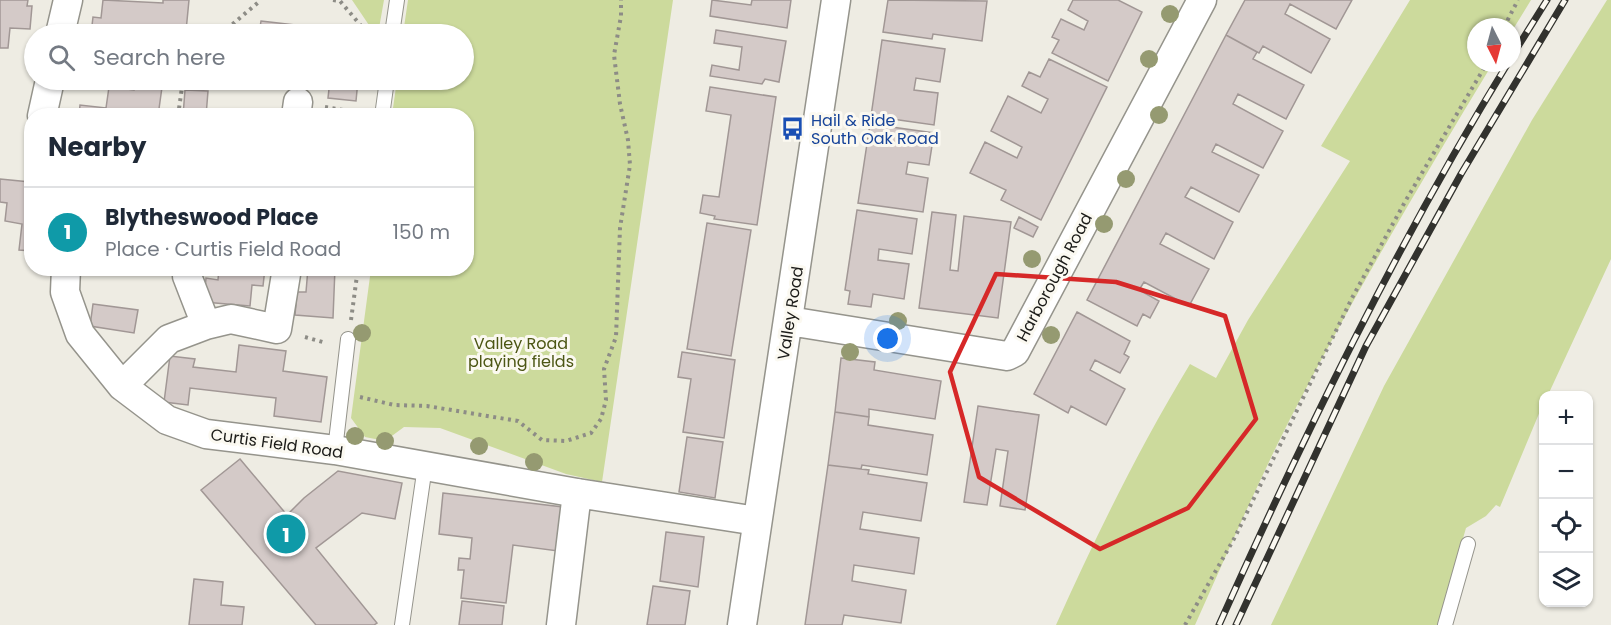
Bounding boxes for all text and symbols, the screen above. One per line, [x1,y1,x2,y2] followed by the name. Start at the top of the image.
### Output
[1467,18,1521,72] north arrow
[24,24,474,90] search box
[45,41,78,74] icon: search
[93,42,226,73] text: Search here
[811,109,939,150] place label: Hail & Ride South Oak Road
[780,116,806,142] bus stop icon: Hail & Ride South Oak Road
[48,129,146,165] text: Nearby
[105,202,318,233] text: Blytheswood Place
[1011,209,1098,345] street label: Harborough Road
[64,218,71,246] text: 1
[393,218,450,246] text: 150 m
[105,235,341,263] text: Place · Curtis Field Road
[772,265,809,361] street label: Valley Road
[873,324,902,353] your location
[468,332,574,373] park label: Valley Road playing fields
[1539,391,1593,607] map controls
[1539,391,1593,445] button: +
[209,423,345,464] street label: Curtis Field Road
[1539,445,1593,499] button: −
[1539,499,1593,553] button: locate
[266,512,306,556] pin: 1
[1539,553,1593,607] button: layers

